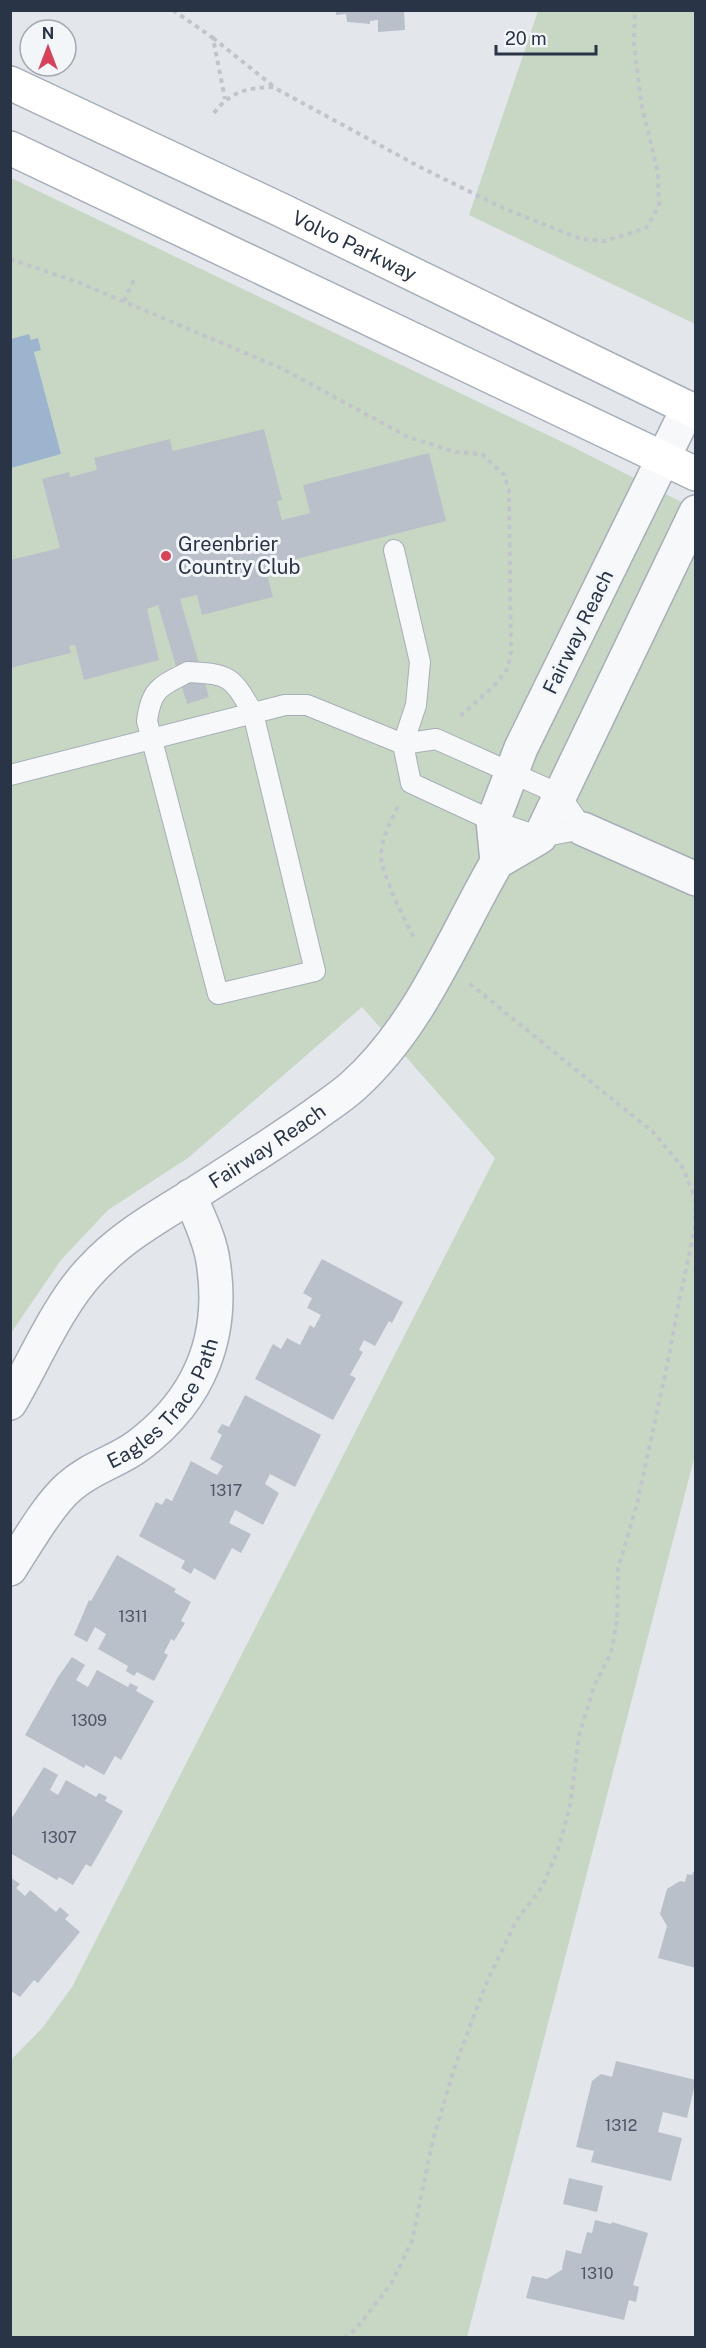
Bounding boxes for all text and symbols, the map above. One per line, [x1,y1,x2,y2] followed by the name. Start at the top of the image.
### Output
[18,18,78,78] north arrow
[496,18,596,56] scale bar
[42,24,54,43] text: N
[505,28,547,49] text: 20 m
[288,205,421,286] street label: Volvo Parkway
[178,532,300,579] place label: Greenbrier Country Club
[159,549,173,563] marker: Greenbrier Country Club
[538,566,618,698] street label: Fairway Reach
[204,1099,330,1194] street label: Fairway Reach
[103,1336,223,1474] street label: Eagles Trace Path
[210,1481,242,1500] house number: 1317
[118,1607,148,1626] house number: 1311
[71,1711,107,1730] house number: 1309
[41,1828,77,1847] house number: 1307
[605,2116,637,2135] house number: 1312
[581,2264,614,2283] house number: 1310

